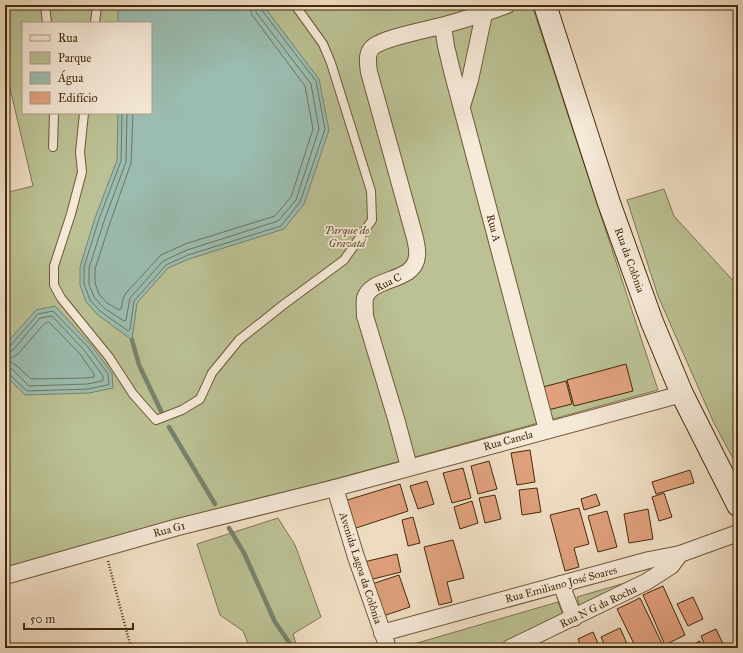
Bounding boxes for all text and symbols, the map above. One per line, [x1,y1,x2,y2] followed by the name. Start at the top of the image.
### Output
[22,22,152,114] legend
[58,31,79,45] text: Rua
[58,51,91,66] text: Parque
[57,70,84,86] text: Água
[58,91,98,105] text: Edifício
[484,213,504,244] street label: Rua A
[324,224,370,250] park label: Parque do Gravatá
[612,226,647,295] street label: Rua da Colônia
[373,270,404,294] street label: Rua C
[482,428,535,453] street label: Rua Canela
[336,510,385,626] street label: Avenida Lagoa da Colônia
[152,519,187,540] street label: Rua G1
[504,563,619,607] street label: Rua Emiliano José Soares
[558,582,639,631] street label: Rua N G da Rocha
[24,605,133,631] scale bar
[30,612,55,626] text: 50 m

